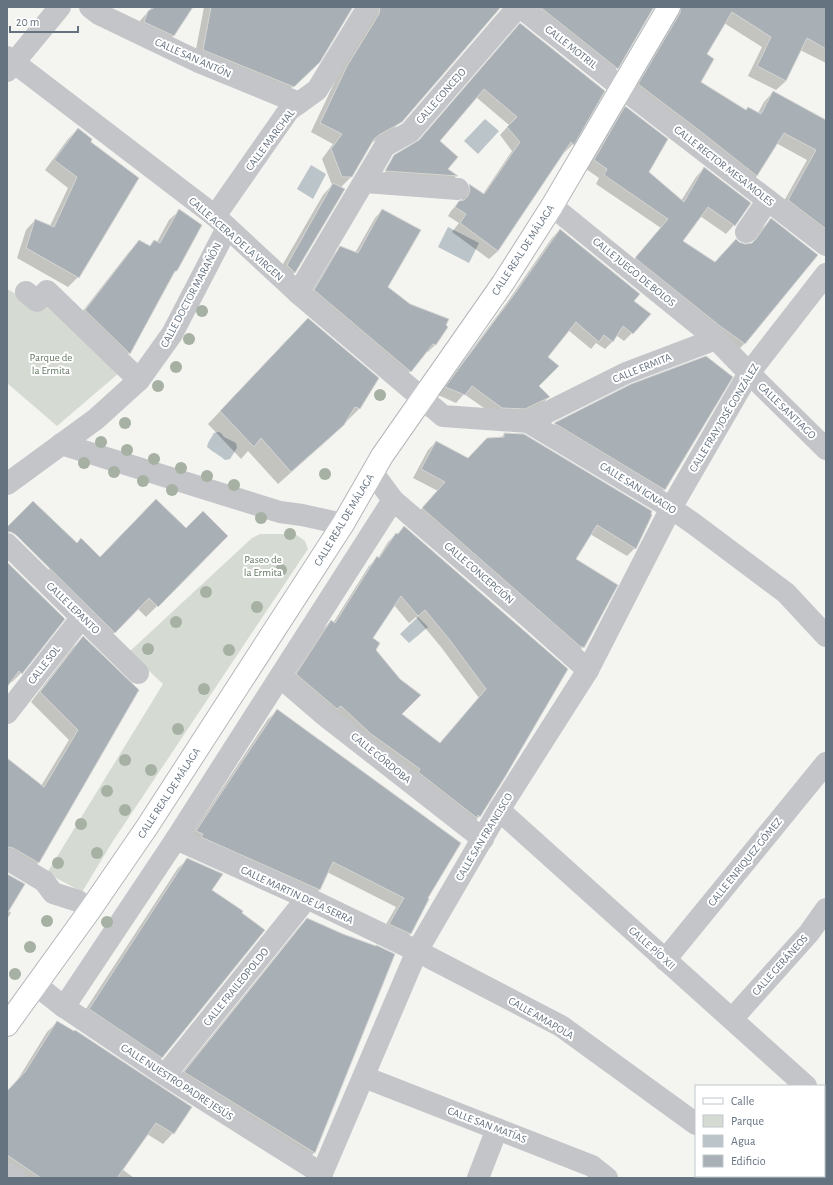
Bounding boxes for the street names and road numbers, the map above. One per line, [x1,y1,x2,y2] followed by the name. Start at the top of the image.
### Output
[543,23,599,71] street label: CALLE MOTRIL
[153,35,233,80] street label: CALLE SAN ANTÓN
[414,66,468,126] street label: CALLE CONCEJO
[243,107,297,173] street label: CALLE MARCHAL
[672,124,776,208] street label: CALLE RECTOR MESA MOLES
[187,195,285,283] street label: CALLE ACERA DE LA VIRGEN
[489,202,557,297] street label: CALLE REAL DE MÁLAGA
[591,235,677,309] street label: CALLE JUEGO DE BOLOS
[158,240,223,349] street label: CALLE DOCTOR MARAÑÓN
[611,351,674,385] street label: CALLE ERMITA
[686,361,761,474] street label: CALLE FRAY JOSÉ GONZÁLEZ
[756,381,818,441] street label: CALLE SANTIAGO
[598,460,678,516] street label: CALLE SAN IGNACIO
[311,471,376,568] street label: CALLE REAL DE MÁLAGA
[442,539,517,606] street label: CALLE CONCEPCIÓN
[44,580,102,636] street label: CALLE LEPANTO
[26,644,62,686] street label: CALLE SOL
[349,730,414,786] street label: CALLE CÓRDOBA
[135,745,203,840] street label: CALLE REAL DE MÁLAGA
[453,791,515,883] street label: CALLE SAN FRANCISCO
[705,815,784,908] street label: CALLE ENRIQUEZ GÓMEZ
[239,864,356,926] street label: CALLE MARTIN DE LA SERRA
[627,924,678,972] street label: CALLE PÍO XII
[749,932,810,997] street label: CALLE GERÁNEOS
[201,946,271,1028] street label: CALLE FRAILEOPOLDO
[506,995,576,1041] street label: CALLE AMAPOLA
[119,1041,236,1122] street label: CALLE NUESTRO PADRE JESÚS
[446,1104,528,1145] street label: CALLE SAN MATÍAS

